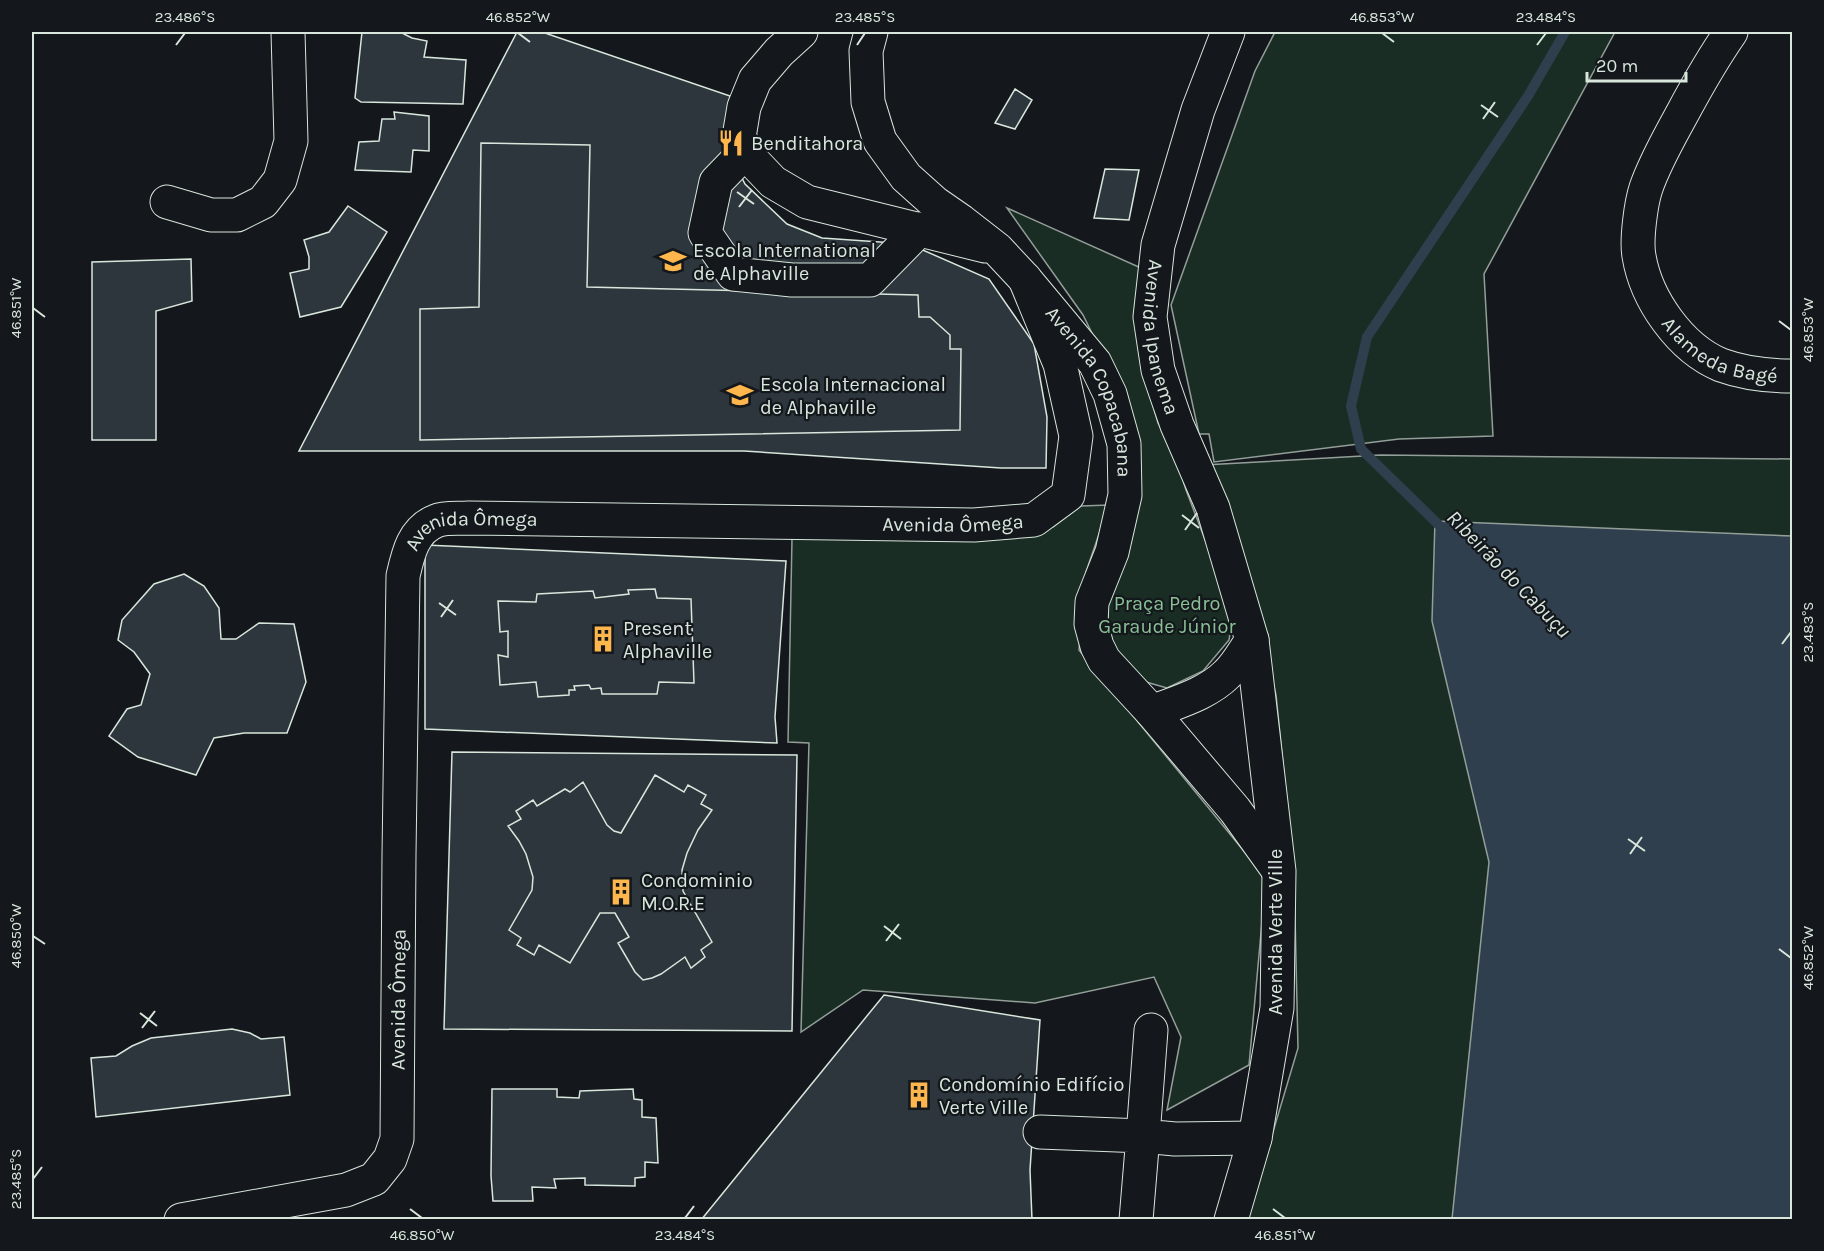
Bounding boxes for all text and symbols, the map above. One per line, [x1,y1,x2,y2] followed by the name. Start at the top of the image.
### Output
[155,8,215,26] text: 23.486°S
[486,8,551,26] text: 46.852°W
[835,8,895,26] text: 23.485°S
[1350,8,1415,26] text: 46.853°W
[1516,8,1576,26] text: 23.484°S
[1587,45,1686,83] scale bar
[1596,55,1638,77] text: 20 m
[716,128,746,158] restaurant icon: Benditahora
[751,132,863,155] place label: Benditahora
[693,239,876,285] place label: Escola International de Alphaville
[658,246,688,276] school or university icon: Escola International de Alphaville
[1138,258,1184,418] street label: Avenida Ipanema
[7,277,25,338] text: 46.851°W
[1799,297,1817,362] text: 46.853°W
[1041,302,1136,478] street label: Avenida Copacabana
[1657,312,1778,388] street label: Alameda Bagé
[760,373,946,419] place label: Escola Internacional de Alphaville
[725,380,755,410] school or university icon: Escola Internacional de Alphaville
[1442,505,1576,643] water label: Ribeirão do Cabuçu
[400,506,538,554] street label: Avenida Ômega
[882,510,1024,537] street label: Avenida Ômega
[1098,592,1237,638] park label: Praça Pedro Garaude Júnior
[1799,602,1817,662] text: 23.483°S
[623,617,712,663] place label: Present Alphaville
[588,624,618,654] building icon: Present Alphaville
[1264,849,1287,1015] street label: Avenida Verte Ville
[641,869,753,915] place label: Condominio M.O.R.E
[606,877,636,907] building icon: Condominio M.O.R.E
[7,903,25,968] text: 46.850°W
[1799,925,1817,990] text: 46.852°W
[386,929,410,1070] street label: Avenida Ômega
[939,1073,1125,1119] place label: Condomínio Edifício Verte Ville
[904,1080,934,1110] building icon: Condomínio Edifício Verte Ville
[7,1149,25,1209] text: 23.485°S
[390,1226,455,1244] text: 46.850°W
[655,1226,715,1244] text: 23.484°S
[1255,1226,1316,1244] text: 46.851°W

